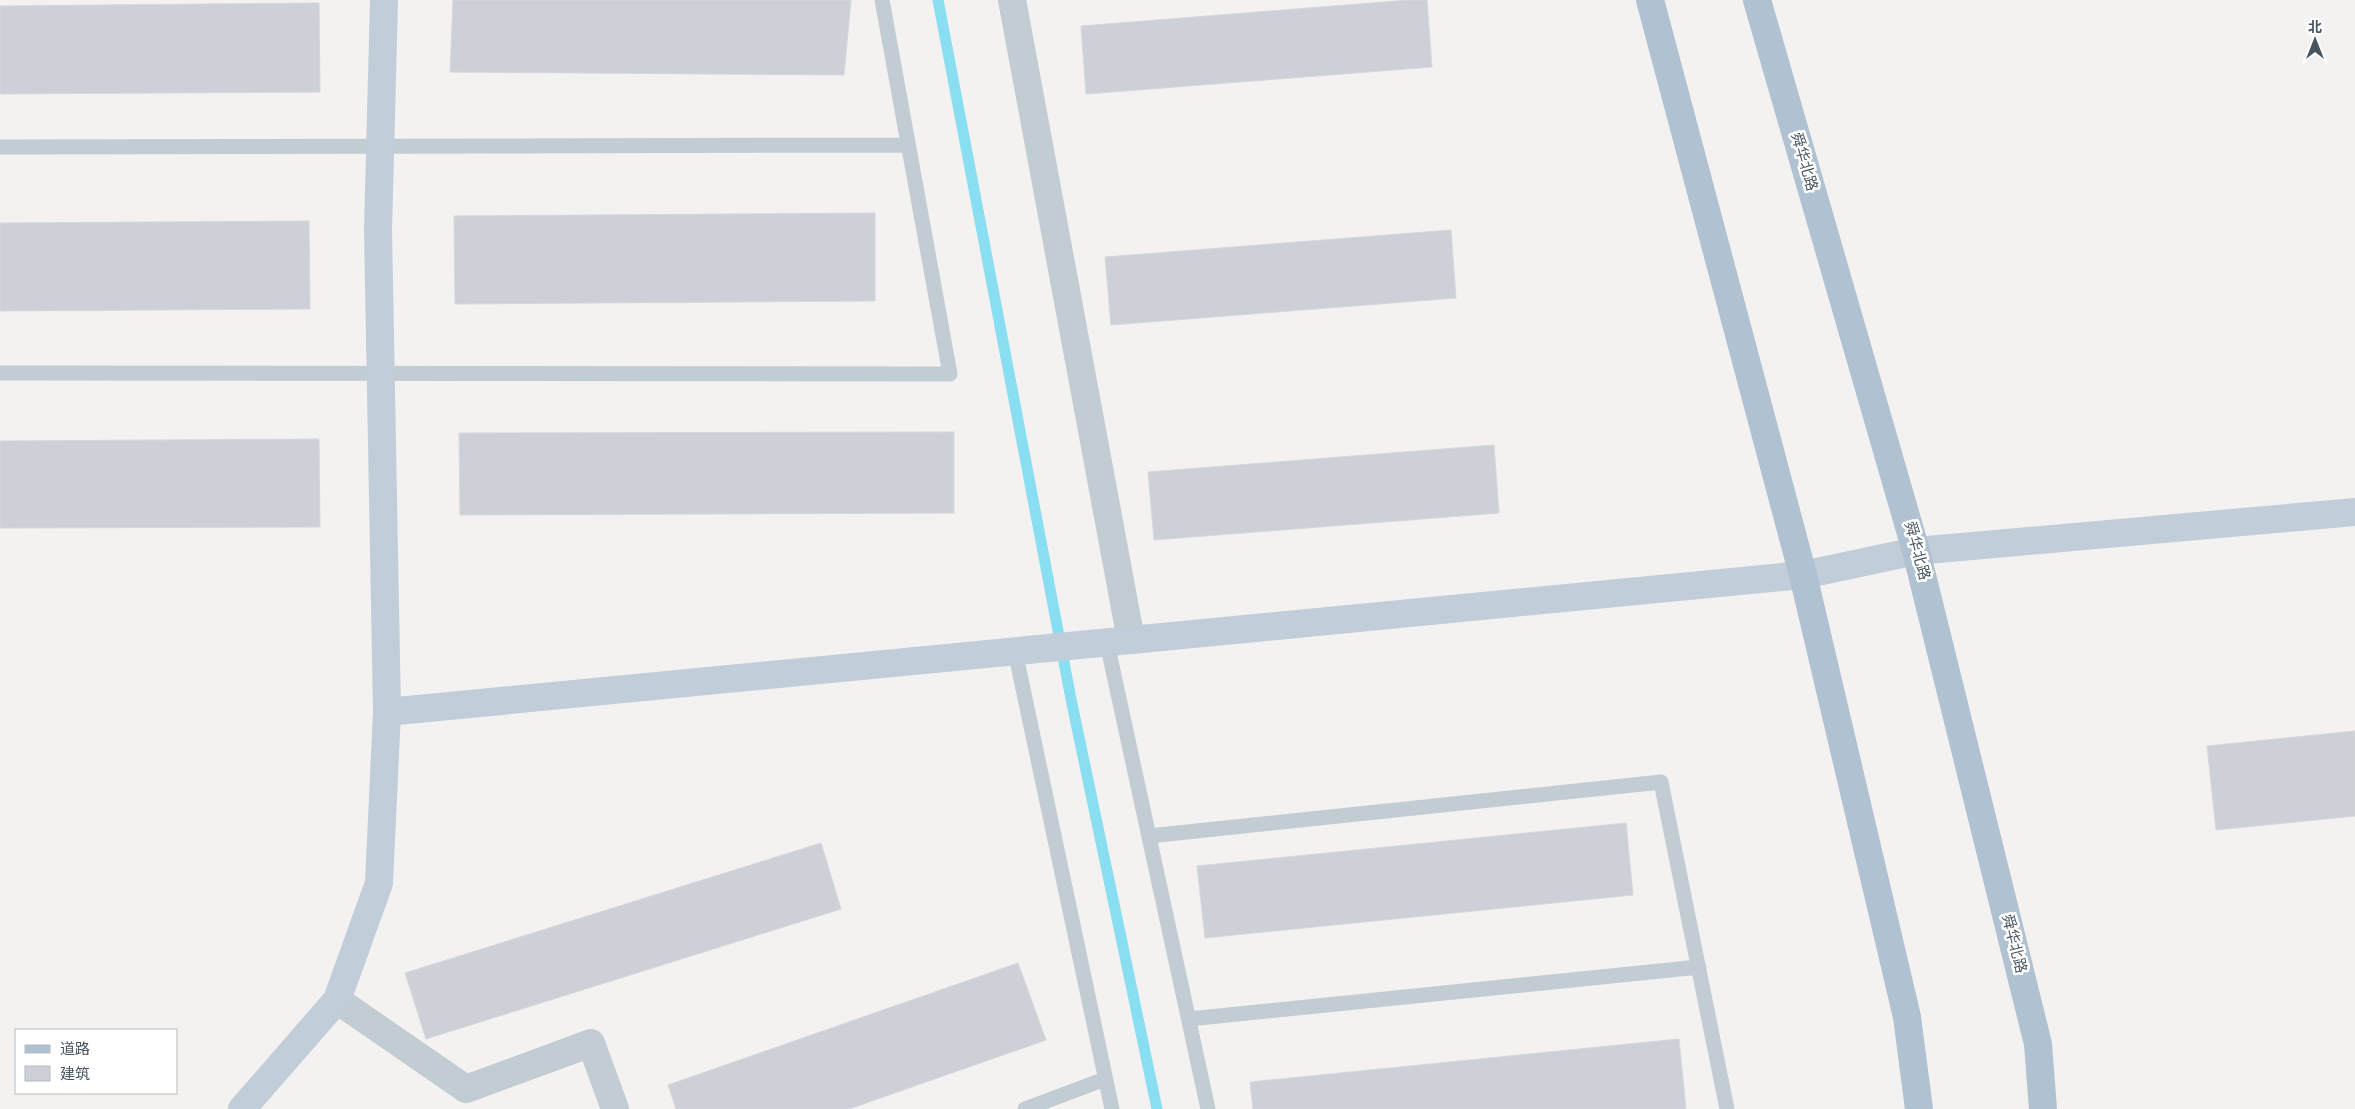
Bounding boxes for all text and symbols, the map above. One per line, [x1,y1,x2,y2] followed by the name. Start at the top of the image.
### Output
[2290,15,2340,65] north arrow
[2308,20,2322,37] text: 北
[1786,130,1821,193] street label: 舜华北路
[1899,519,1934,582] street label: 舜华北路
[1997,912,2030,975] street label: 舜华北路
[15,1029,178,1094] legend
[60,1041,90,1060] text: 道路
[60,1066,90,1085] text: 建筑

